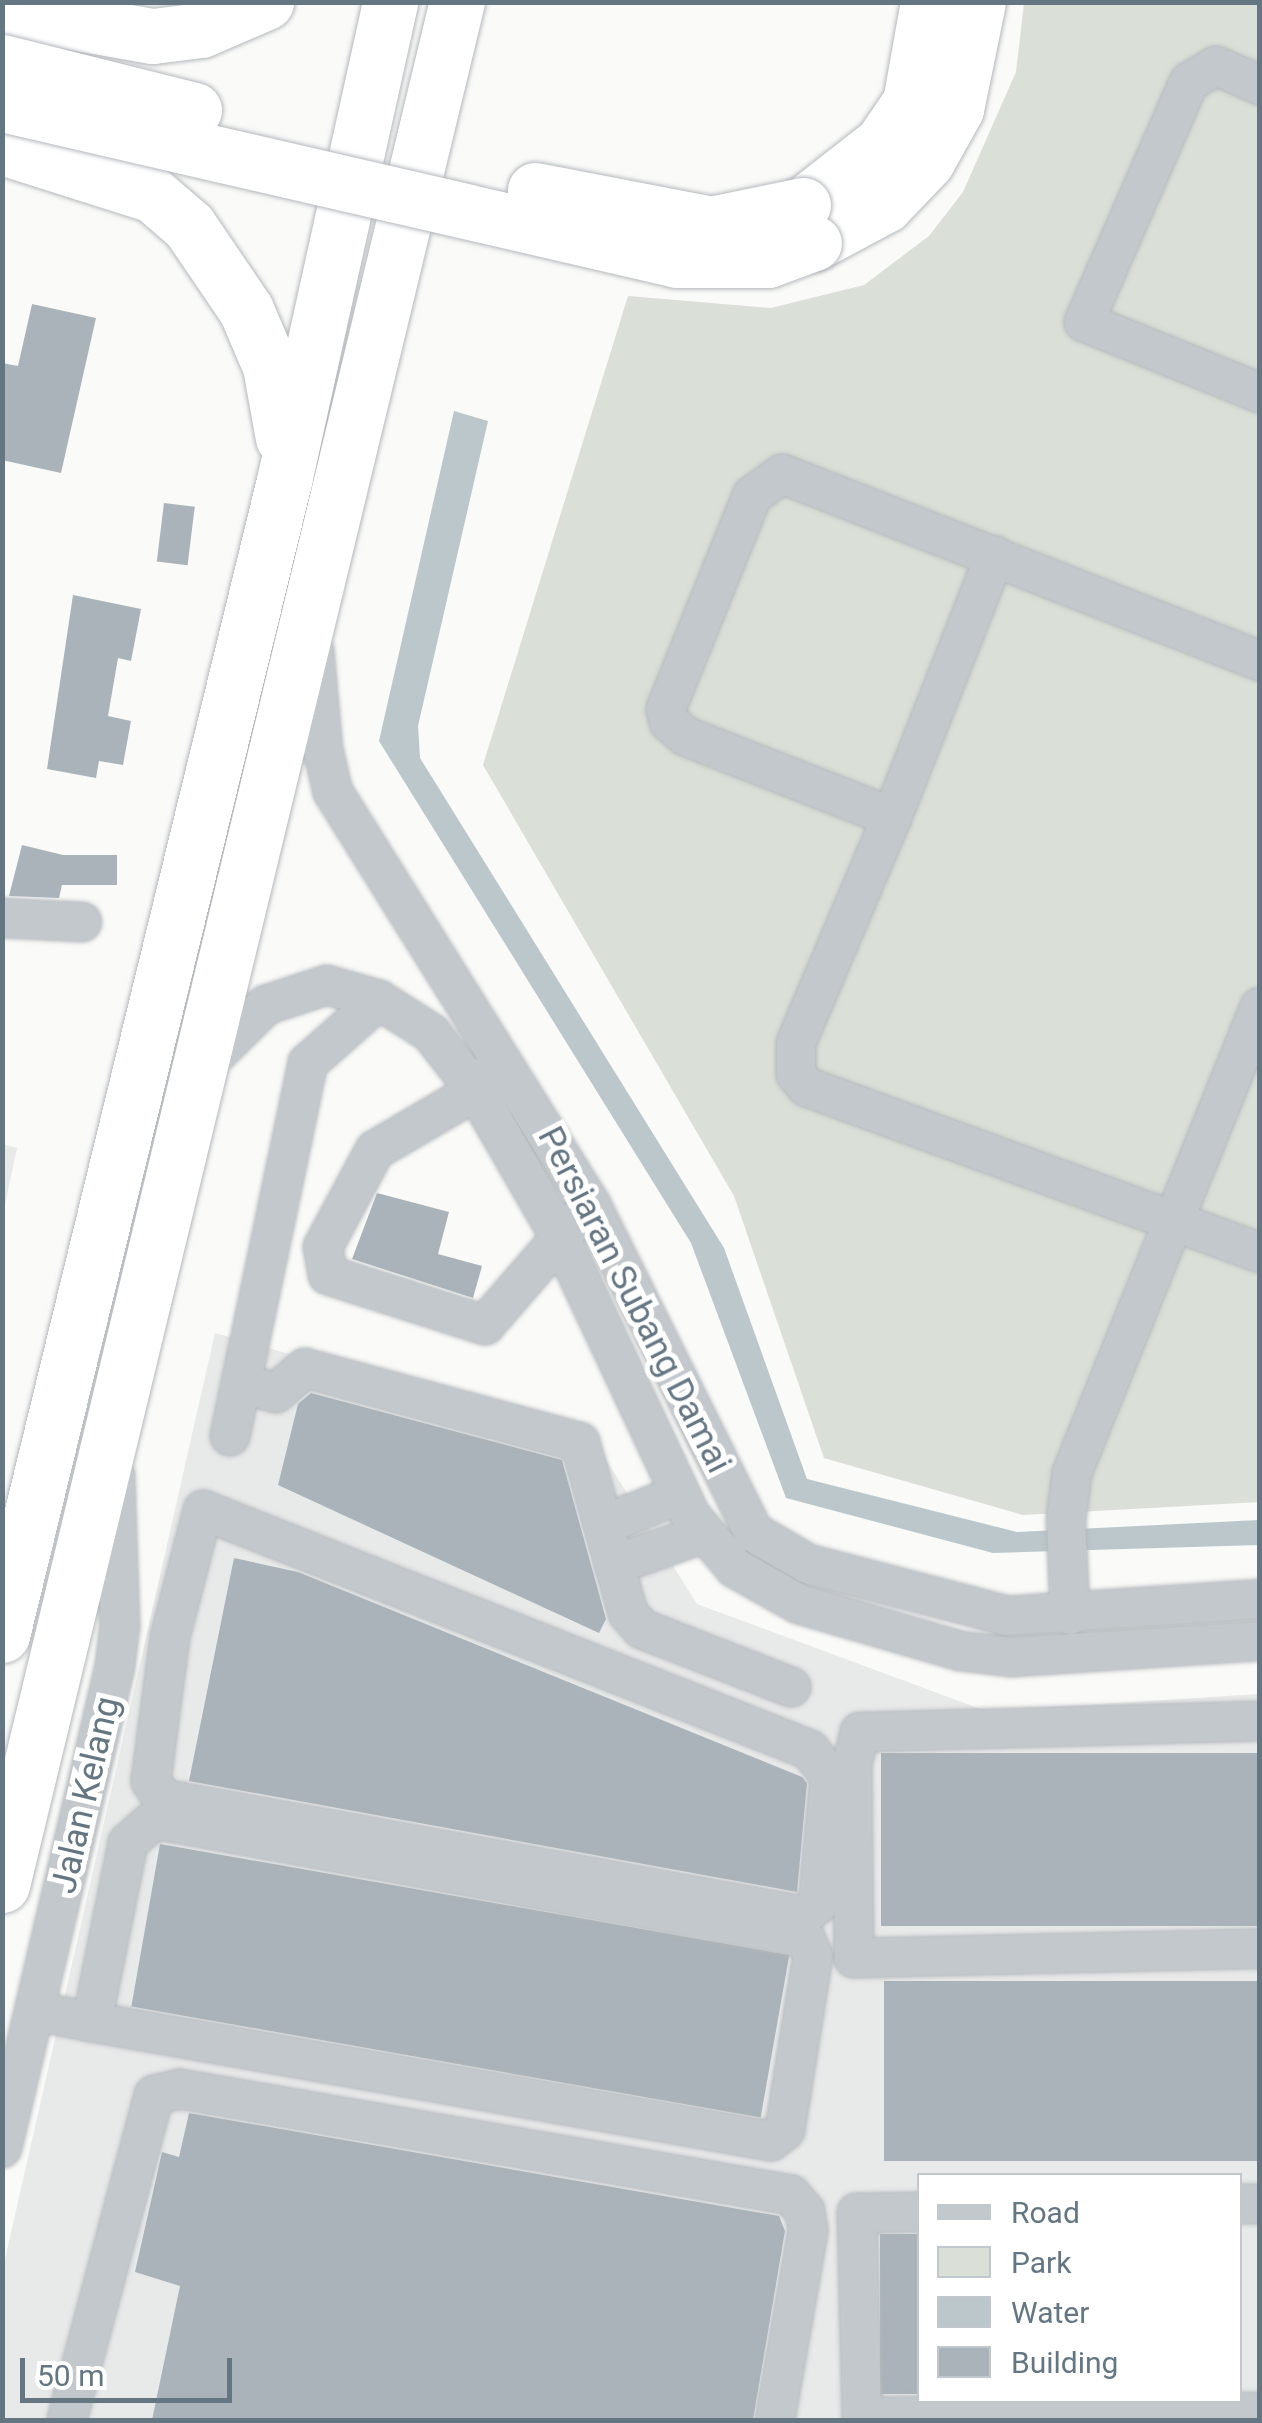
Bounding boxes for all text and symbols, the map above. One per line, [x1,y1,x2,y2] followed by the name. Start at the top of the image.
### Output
[528,1120,740,1480] street label: Persiaran Subang Damai
[43,1693,129,1897] street label: Jalan Kelang
[917,2173,1242,2403] legend
[1011,2195,1080,2230] text: Road
[1011,2245,1071,2280] text: Park
[1011,2295,1089,2330] text: Water
[25,2338,238,2400] scale bar
[1011,2345,1118,2380] text: Building
[37,2358,104,2393] text: 50 m

